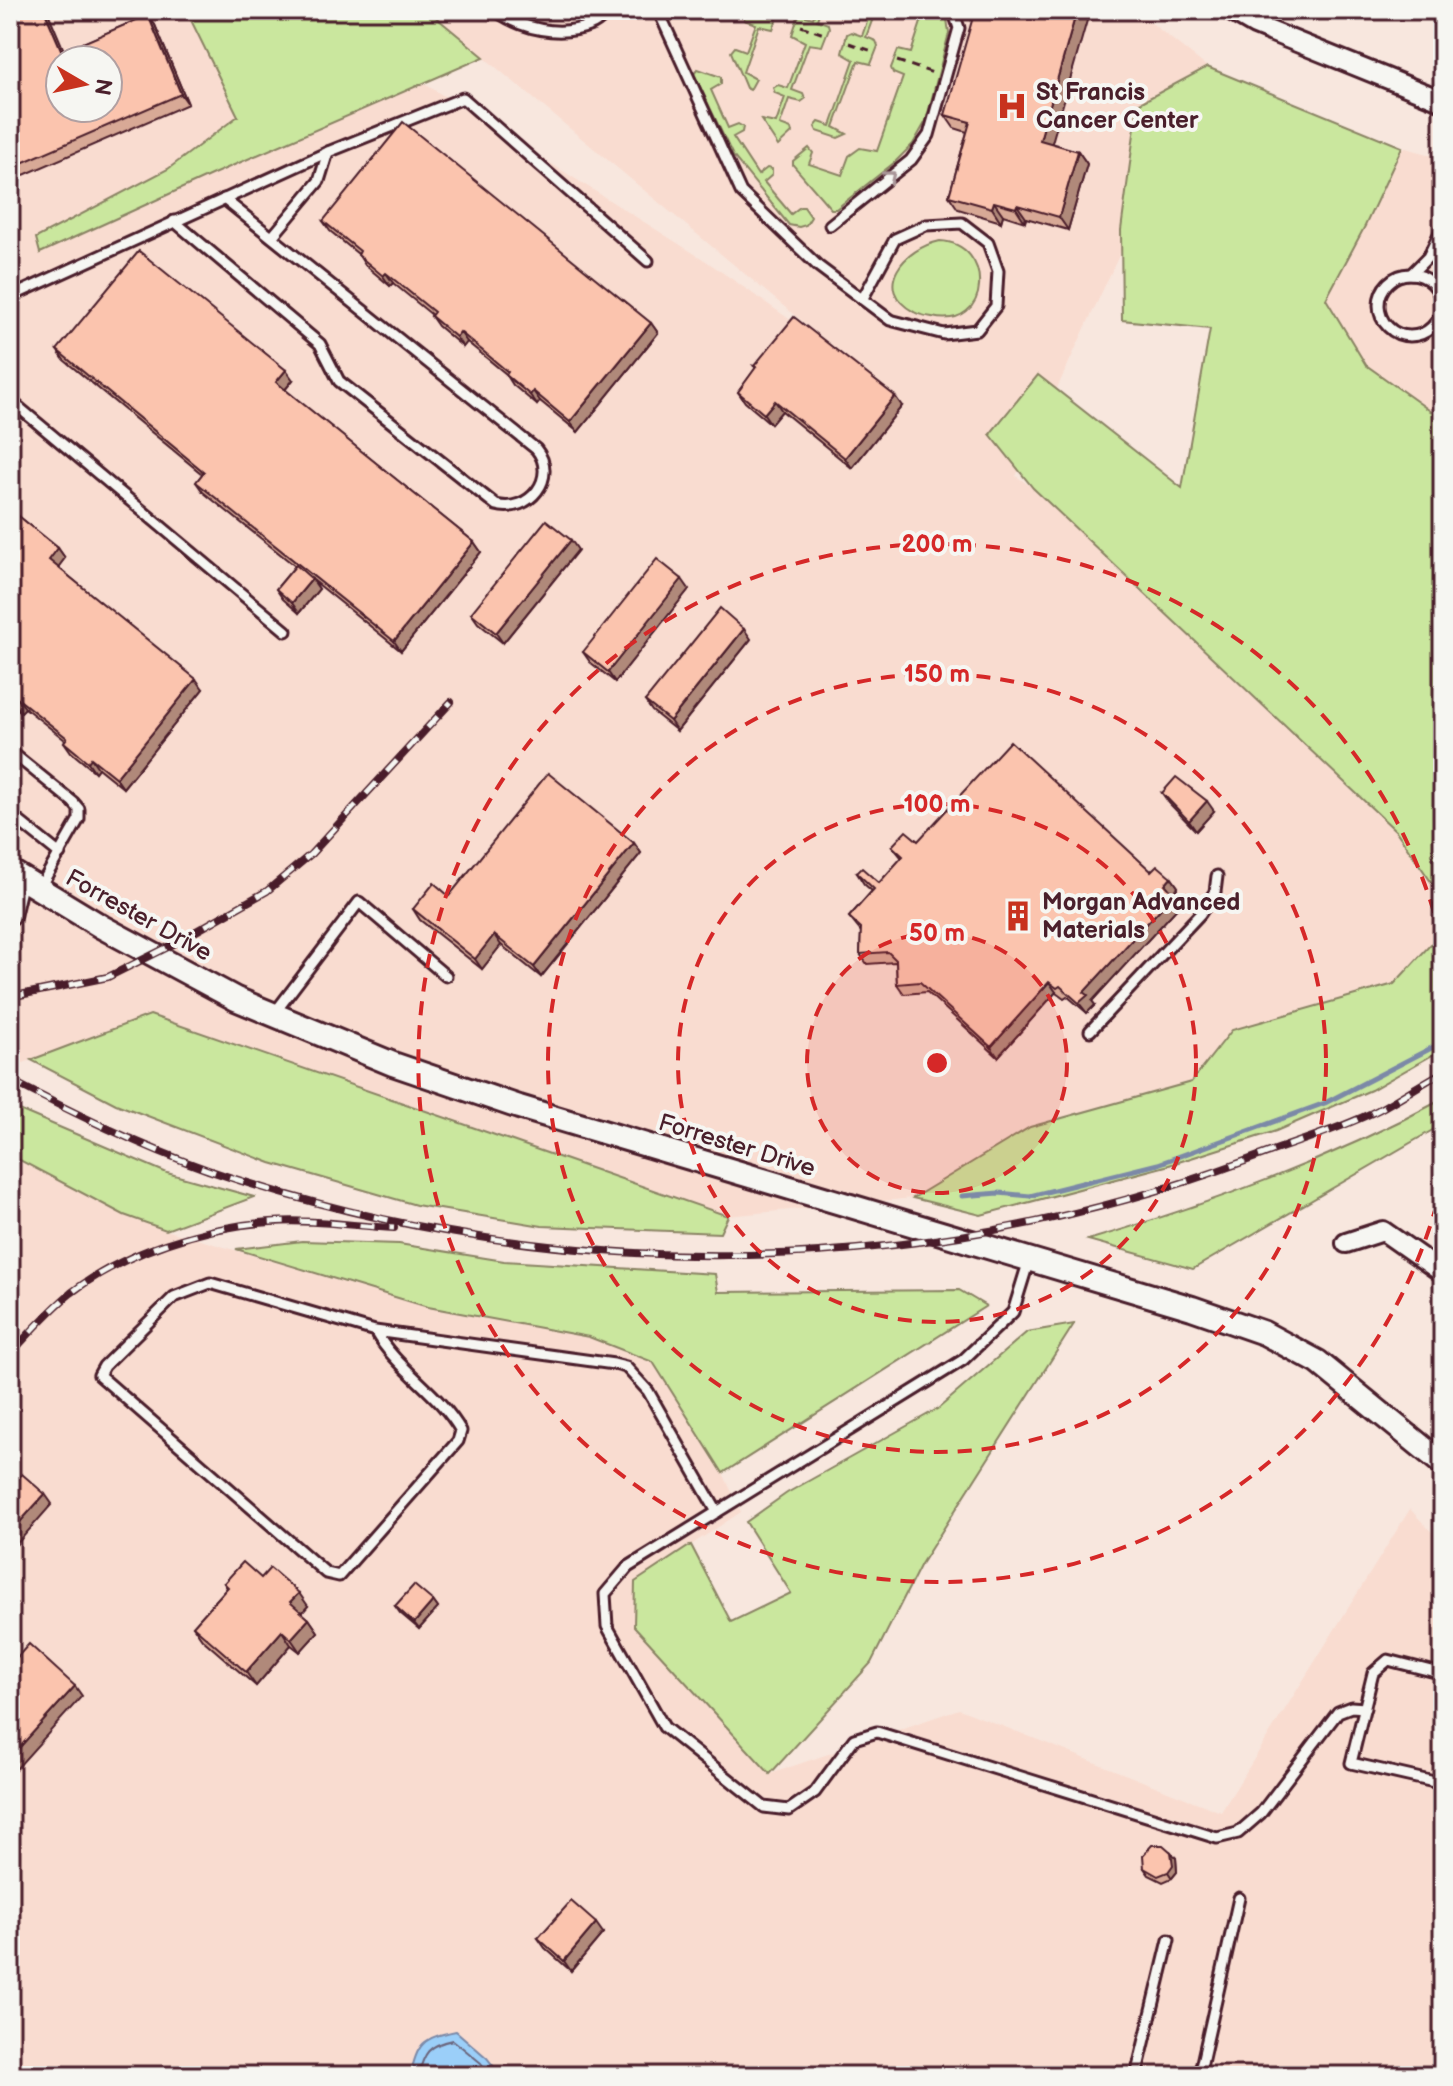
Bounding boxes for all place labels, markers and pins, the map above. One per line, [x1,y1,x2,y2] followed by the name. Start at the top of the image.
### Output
[1036,78,1199,135] place label: St Francis Cancer Center
[995,89,1029,123] hospital icon: St Francis Cancer Center
[1042,888,1240,945] place label: Morgan Advanced Materials
[1001,899,1035,933] building icon: Morgan Advanced Materials
[923,1049,951,1077] centre of rings

